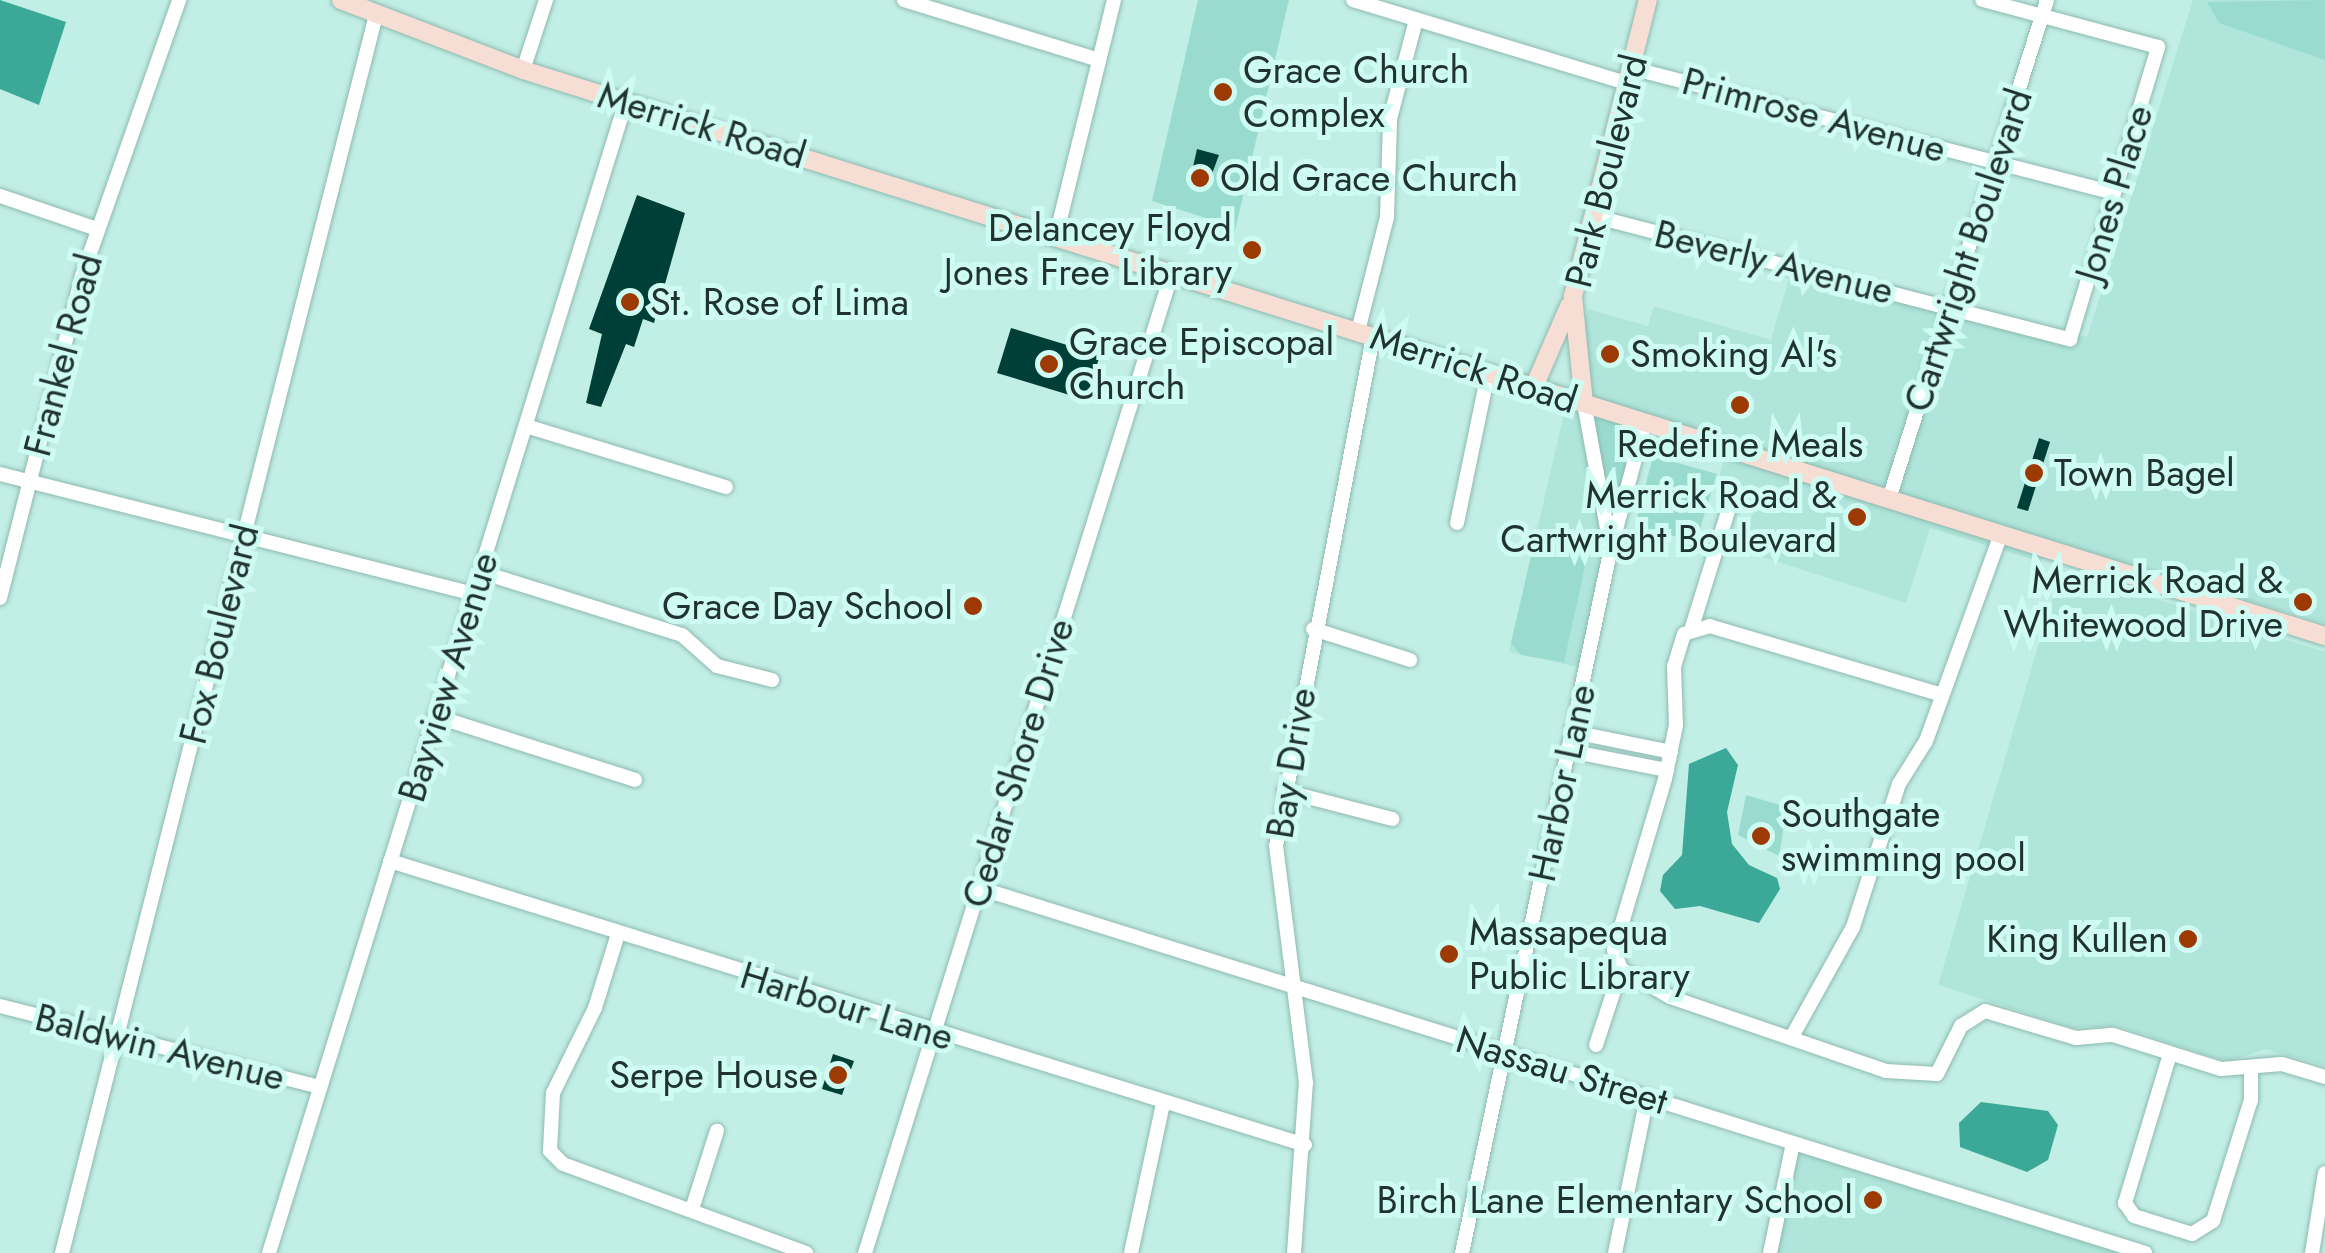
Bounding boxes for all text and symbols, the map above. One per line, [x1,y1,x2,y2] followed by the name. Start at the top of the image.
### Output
[1243,47,1469,136] place label: Grace Church Complex
[1555,50,1657,292] street label: Park Boulevard
[1677,58,1951,172] street label: Primrose Avenue
[593,72,811,178] street label: Merrick Road
[1212,81,1234,103] marker: Grace Church Complex
[1894,83,2042,417] street label: Cartwright Boulevard
[2066,99,2162,287] street label: Jones Place
[1220,155,1518,201] place label: Old Grace Church
[1189,167,1211,189] marker: Old Grace Church
[944,205,1232,294] place label: Delancey Floyd Jones Free Library
[1650,210,1898,314] street label: Beverly Avenue
[1241,239,1263,261] marker: Delancey Floyd Jones Free Library
[14,249,112,461] street label: Frankel Road
[650,279,909,325] place label: St. Rose of Lima
[619,291,641,313] marker: St. Rose of Lima
[1365,313,1583,423] street label: Merrick Road
[1069,319,1334,408] place label: Grace Episcopal Church
[1630,331,1837,377] place label: Smoking Al's
[1599,343,1621,365] marker: Smoking Al's
[1038,353,1060,375] marker: Grace Episcopal Church
[1729,394,1751,416] marker: Redefine Meals
[1617,421,1863,467] place label: Redefine Meals
[2054,450,2235,496] place label: Town Bagel
[2023,462,2045,484] marker: Town Bagel
[1500,472,1837,562] place label: Merrick Road & Cartwright Boulevard
[1846,506,1868,528] marker: Merrick Road & Cartwright Boulevard
[170,519,268,749] street label: Fox Boulevard
[388,547,508,807] street label: Bayview Avenue
[2003,557,2283,646] place label: Merrick Road & Whitewood Drive
[662,583,953,629] place label: Grace Day School
[2292,591,2314,613] marker: Merrick Road & Whitewood Drive
[962,595,984,617] marker: Grace Day School
[952,613,1084,913] street label: Cedar Shore Drive
[1519,680,1605,886] street label: Harbor Lane
[1257,684,1325,842] street label: Bay Drive
[1781,791,2026,881] place label: Southgate swimming pool
[1750,825,1772,847] marker: Southgate swimming pool
[1469,909,1690,998] place label: Massapequa Public Library
[1986,916,2168,962] place label: King Kullen
[2177,928,2199,950] marker: King Kullen
[1438,943,1460,965] marker: Massapequa Public Library
[735,952,959,1060] street label: Harbour Lane
[31,994,289,1100] street label: Baldwin Avenue
[1451,1016,1673,1124] street label: Nassau Street
[609,1052,818,1098] place label: Serpe House
[827,1064,849,1086] marker: Serpe House
[1376,1177,1853,1223] place label: Birch Lane Elementary School
[1862,1189,1884,1211] marker: Birch Lane Elementary School

